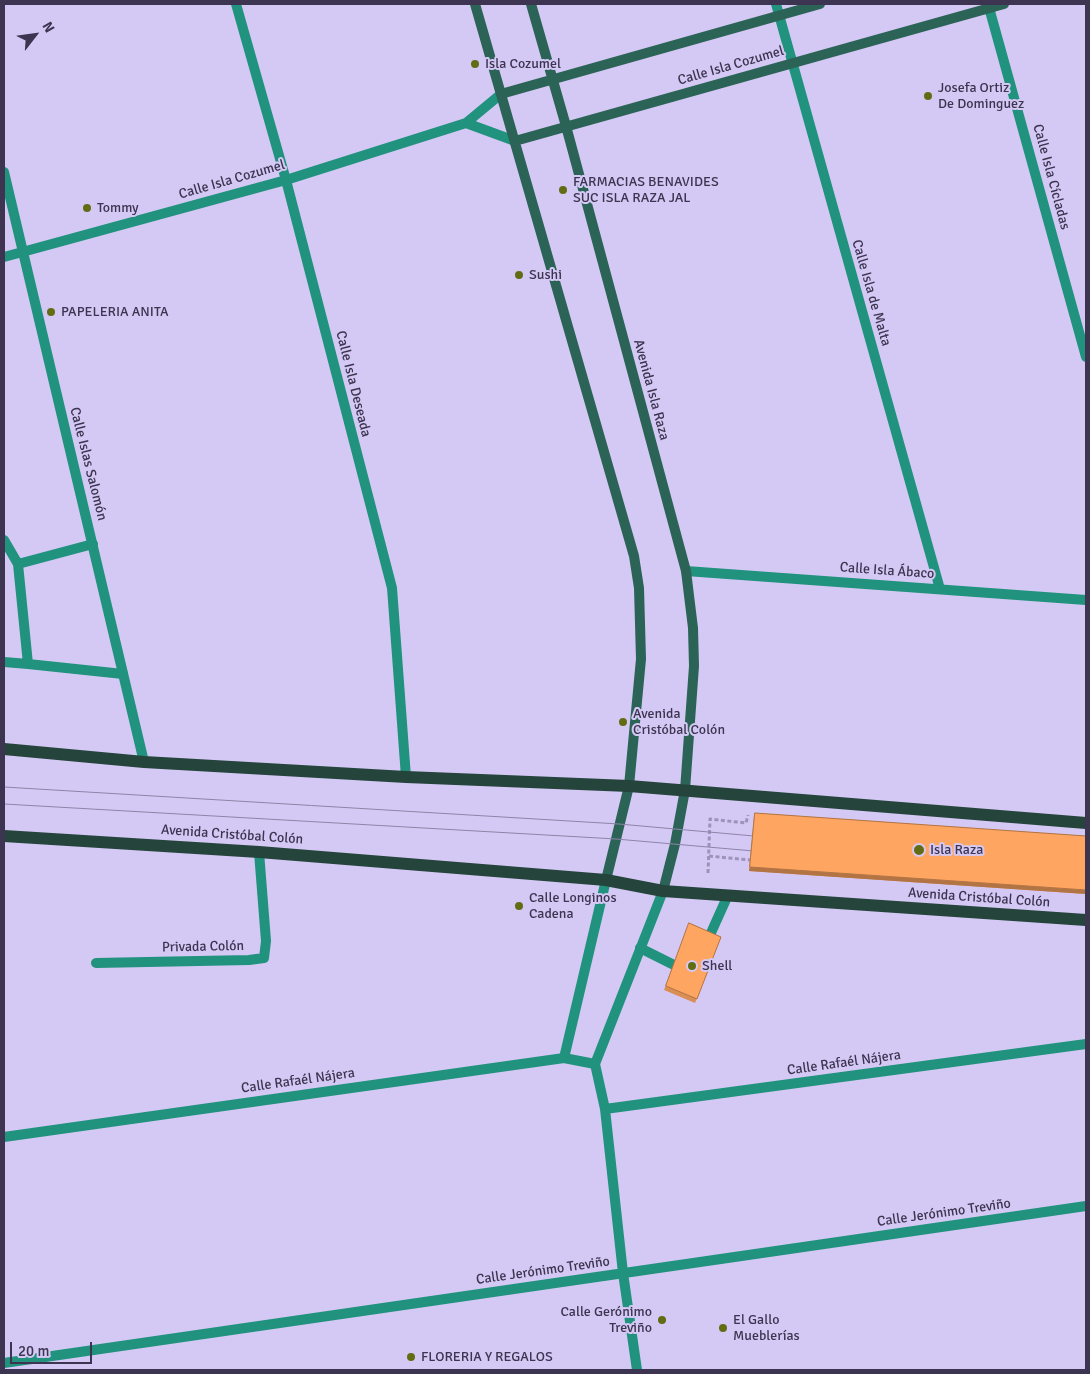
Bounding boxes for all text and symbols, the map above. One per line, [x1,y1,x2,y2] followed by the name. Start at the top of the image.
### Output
[10,10,60,60] north arrow
[39,19,58,36] text: N
[676,43,786,89] street label: Calle Isla Cozumel
[485,56,561,72] place label: Isla Cozumel
[469,58,481,70] marker: Isla Cozumel
[938,80,1024,112] place label: Josefa Ortiz De Dominguez
[922,90,934,102] marker: Josefa Ortiz De Dominguez
[1029,122,1073,232] street label: Calle Isla Cícladas
[177,157,287,203] street label: Calle Isla Cozumel
[573,174,719,206] place label: FARMACIAS BENAVIDES SUC ISLA RAZA JAL
[557,184,569,196] marker: FARMACIAS BENAVIDES SUC ISLA RAZA JAL
[97,200,139,216] place label: Tommy
[81,202,93,214] marker: Tommy
[848,238,894,348] street label: Calle Isla de Malta
[529,267,562,283] place label: Sushi
[513,269,525,281] marker: Sushi
[61,304,169,320] place label: PAPELERIA ANITA
[45,306,57,318] marker: PAPELERIA ANITA
[332,329,374,439] street label: Calle Isla Deseada
[629,338,673,442] street label: Avenida Isla Raza
[66,406,110,522] street label: Calle Islas Salomón
[839,559,935,583] street label: Calle Isla Ábaco
[633,706,725,739] place label: Avenida Cristóbal Colón
[617,716,629,728] marker: Avenida Cristóbal Colón
[160,822,304,848] street label: Avenida Cristóbal Colón
[930,842,983,858] place label: Isla Raza
[912,843,926,857] marker: Isla Raza
[907,885,1051,911] street label: Avenida Cristóbal Colón
[529,890,617,922] place label: Calle Longinos Cadena
[513,900,525,912] marker: Calle Longinos Cadena
[162,938,244,956] street label: Privada Colón
[702,958,732,974] place label: Shell
[686,960,698,972] marker: Shell
[786,1047,902,1079] street label: Calle Rafaél Nájera
[240,1065,356,1097] street label: Calle Rafaél Nájera
[876,1195,1012,1231] street label: Calle Jerónimo Treviño
[475,1253,611,1289] street label: Calle Jerónimo Treviño
[560,1304,652,1336] place label: Calle Gerónimo Treviño
[733,1312,800,1344] place label: El Gallo Mueblerías
[656,1314,668,1326] marker: Calle Gerónimo Treviño
[717,1322,729,1334] marker: El Gallo Mueblerías
[12,1332,95,1364] scale bar
[18,1342,49,1360] text: 20 m
[421,1349,553,1365] place label: FLORERIA Y REGALOS
[405,1351,417,1363] marker: FLORERIA Y REGALOS

